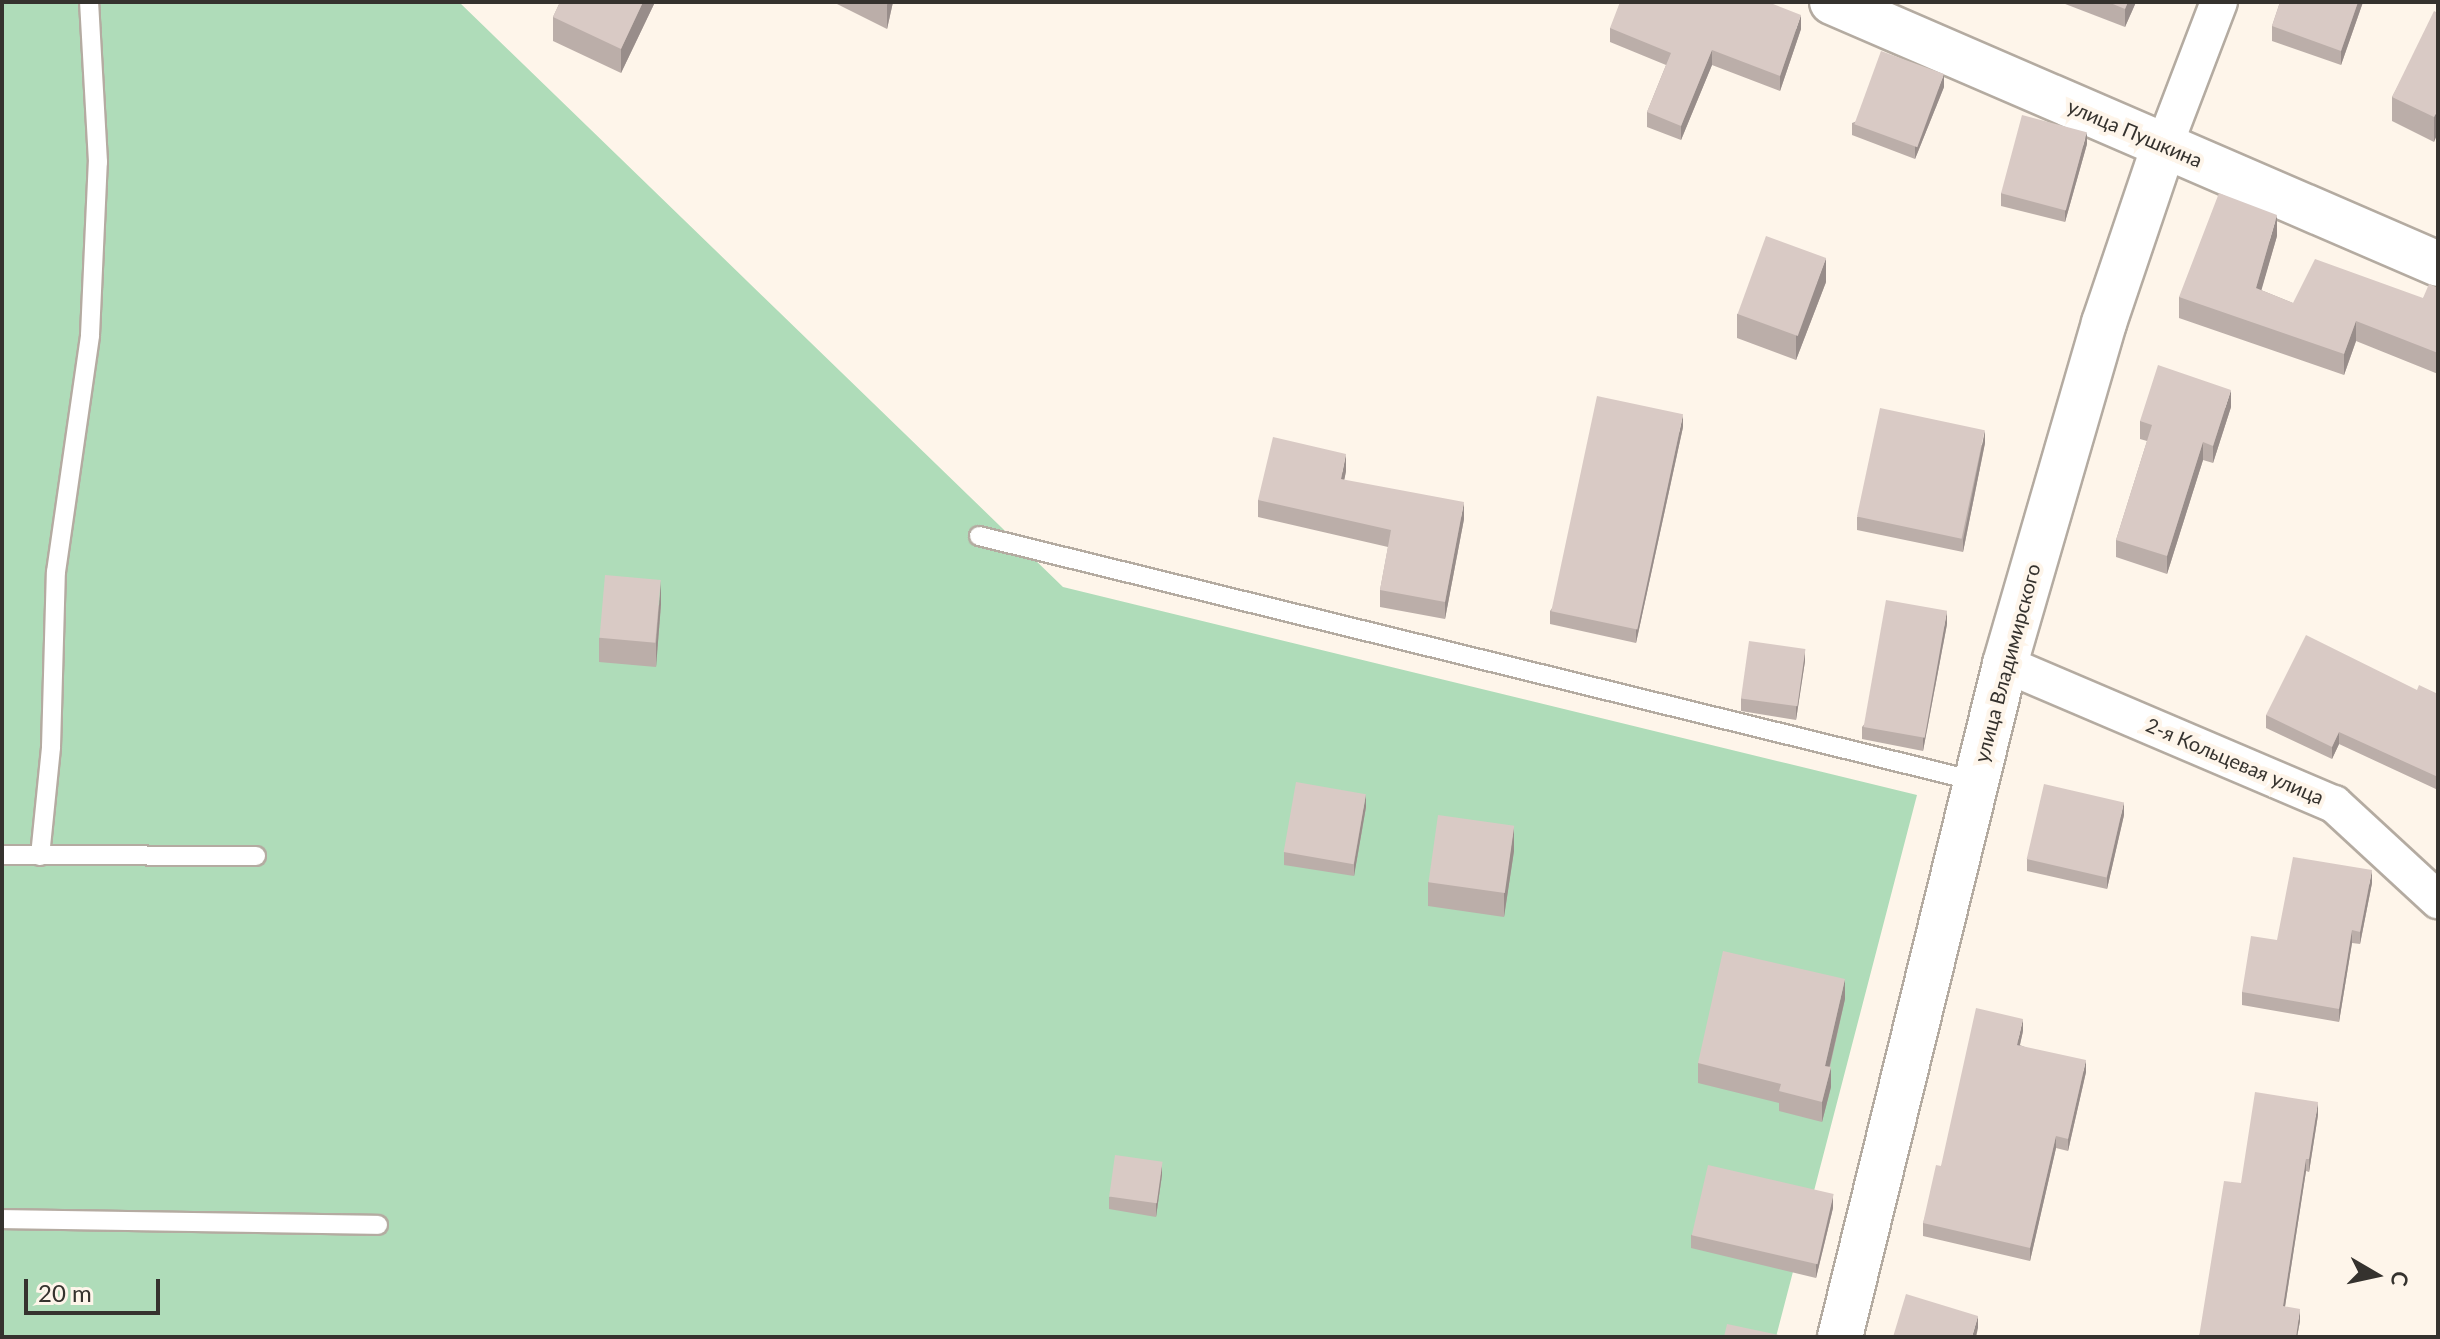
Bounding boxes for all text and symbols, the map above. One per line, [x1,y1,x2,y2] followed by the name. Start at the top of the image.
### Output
[2064,94,2206,172] street label: улица Пушкина
[1969,561,2045,765] street label: улица Владимирского
[2142,713,2328,809] street label: 2-я Кольцевая улица
[2336,1235,2416,1315] north arrow
[28,1263,164,1313] scale bar
[2386,1270,2415,1288] text: С
[38,1278,92,1307] text: 20 m

